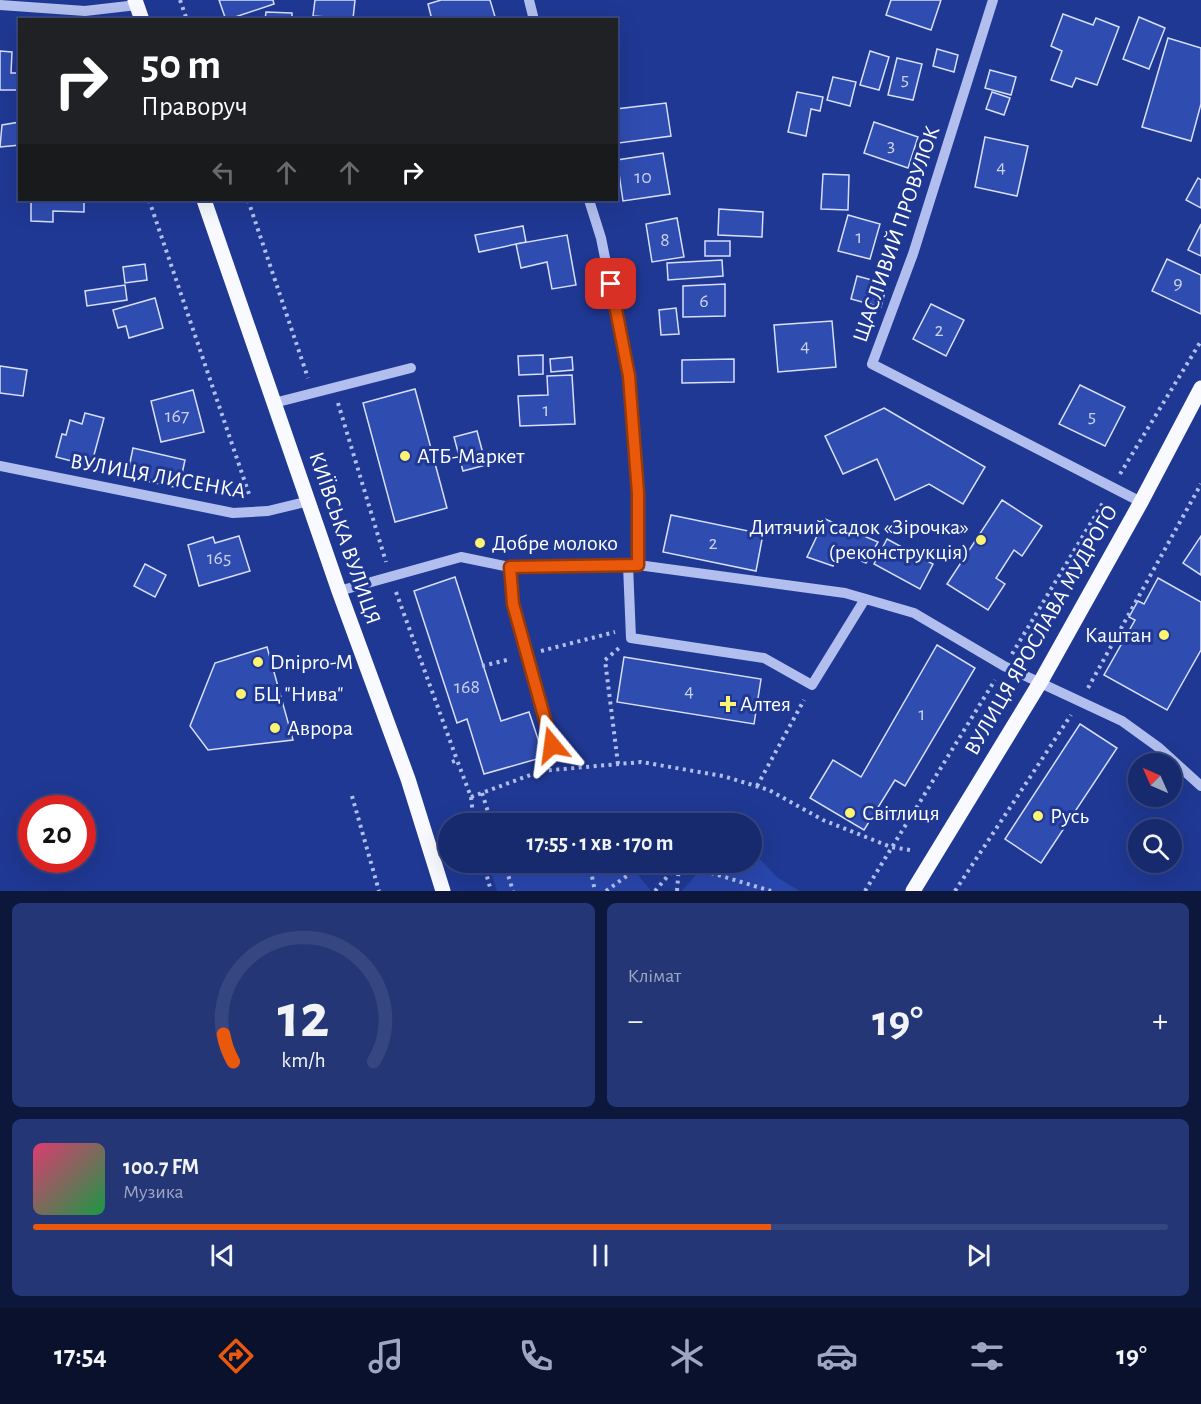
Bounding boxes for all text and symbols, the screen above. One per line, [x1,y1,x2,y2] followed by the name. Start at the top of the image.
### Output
[42,42,120,120] icon: right
[141,44,221,86] text: 50 m
[901,69,909,89] house number: 5
[141,93,248,120] text: Праворуч
[849,123,943,345] street label: ЩАСЛИВИЙ ПРОВУЛОК
[887,135,895,155] house number: 3
[207,156,240,189] icon: left
[270,156,303,189] icon: ahead
[333,156,366,189] icon: ahead
[396,156,429,189] icon: right
[996,157,1006,177] house number: 4
[634,167,652,187] house number: 10
[856,227,862,247] house number: 1
[660,230,670,250] house number: 8
[585,258,636,309] pin
[594,267,627,300] icon: arrive
[1173,273,1183,293] house number: 9
[699,291,709,311] house number: 6
[934,320,944,340] house number: 2
[800,336,810,356] house number: 4
[543,400,549,420] house number: 1
[165,406,189,426] house number: 167
[1088,406,1096,426] house number: 5
[417,445,525,467] place label: АТБ-Маркет
[305,449,385,627] street label: КИЇВСЬКА ВУЛИЦЯ
[398,449,412,463] marker: АТБ-Маркет
[69,450,248,502] street label: ВУЛИЦЯ ЛИСЕНКА
[960,501,1122,759] street label: ВУЛИЦЯ ЯРОСЛАВА МУДРОГО
[749,516,969,563] place label: Дитячий садок «Зірочка» (реконструкція)
[492,532,618,554] place label: Добре молоко
[708,533,718,553] house number: 2
[974,533,988,547] marker: Дитячий садок «Зірочка» (реконструкція)
[473,536,487,550] marker: Добре молоко
[207,548,231,568] house number: 165
[1085,624,1152,646] place label: Каштан
[1157,628,1171,642] marker: Каштан
[270,651,353,673] place label: Dnipro-M
[251,655,265,669] marker: Dnipro-M
[454,677,480,697] house number: 168
[684,681,694,701] house number: 4
[253,683,343,705] place label: БЦ "Нива"
[234,687,248,701] marker: БЦ "Нива"
[740,693,791,715] place label: Алтея
[721,697,735,711] marker: Алтея
[919,704,925,724] house number: 1
[520,713,584,777] position arrow
[287,717,353,739] place label: Аврора
[268,721,282,735] marker: Аврора
[1128,753,1182,807] north arrow
[1128,753,1182,873] map controls
[18,795,96,873] speed limit sign: 20
[862,802,940,824] place label: Світлиця
[1050,805,1090,827] place label: Русь
[843,806,857,820] marker: Світлиця
[1031,809,1045,823] marker: Русь
[1128,819,1182,873] button: search
[526,832,674,854] text: 17:55 · 1 хв · 170 m
[628,966,681,986] text: Клімат
[277,986,329,1048] text: 12
[872,999,923,1044] text: 19°
[628,1005,643,1038] text: −
[1152,1005,1168,1038] text: +
[281,1050,325,1071] text: km/h
[123,1156,199,1178] text: 100.7 FM
[123,1182,184,1202] text: Музика
[206,1239,239,1272] icon: previous
[584,1239,617,1272] icon: pause
[962,1239,995,1272] icon: next
[215,1335,257,1377] icon: directions
[365,1335,407,1377] icon: music
[515,1335,557,1377] icon: phone
[666,1335,708,1377] icon: climate
[816,1335,858,1377] icon: car
[966,1335,1008,1377] icon: filters
[54,1342,107,1369] text: 17:54
[1116,1342,1147,1369] text: 19°

